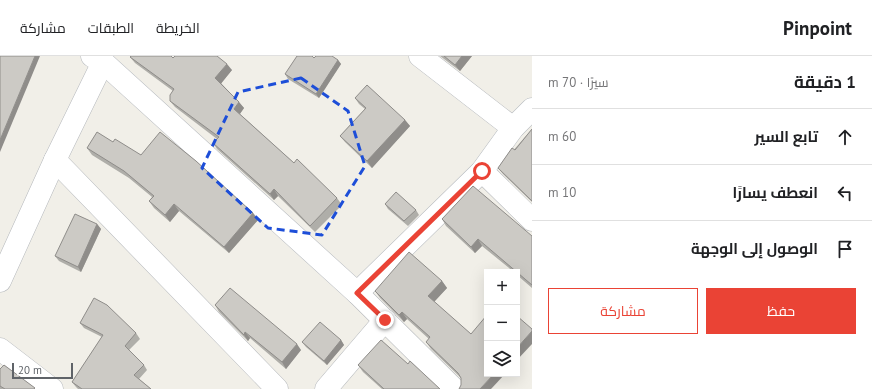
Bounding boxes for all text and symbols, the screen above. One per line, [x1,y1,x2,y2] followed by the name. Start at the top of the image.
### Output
[783,16,852,40] text: Pinpoint
[20,19,66,37] text: مشاركة
[88,19,134,37] text: الطبقات
[156,19,200,37] text: الخريطة
[794,71,856,93] text: 1 دقيقة
[548,74,609,91] text: سيرًا · 70 m
[834,126,856,148] icon: ahead
[755,127,818,146] text: تابع السير
[548,128,576,145] text: 60 m
[473,162,491,180] route start
[834,182,856,204] icon: left
[732,183,818,202] text: انعطف يسارًا
[548,184,576,201] text: 10 m
[834,238,856,260] icon: arrive
[691,239,818,258] text: الوصول إلى الوجهة
[484,269,520,377] map controls
[484,269,520,305] button: +
[548,288,698,334] button: مشاركة
[706,288,856,334] button: حفظ
[484,305,520,341] button: −
[376,311,394,329] route end
[484,341,520,377] button: layers
[12,361,73,380] scale bar
[18,363,42,377] text: 20 m

